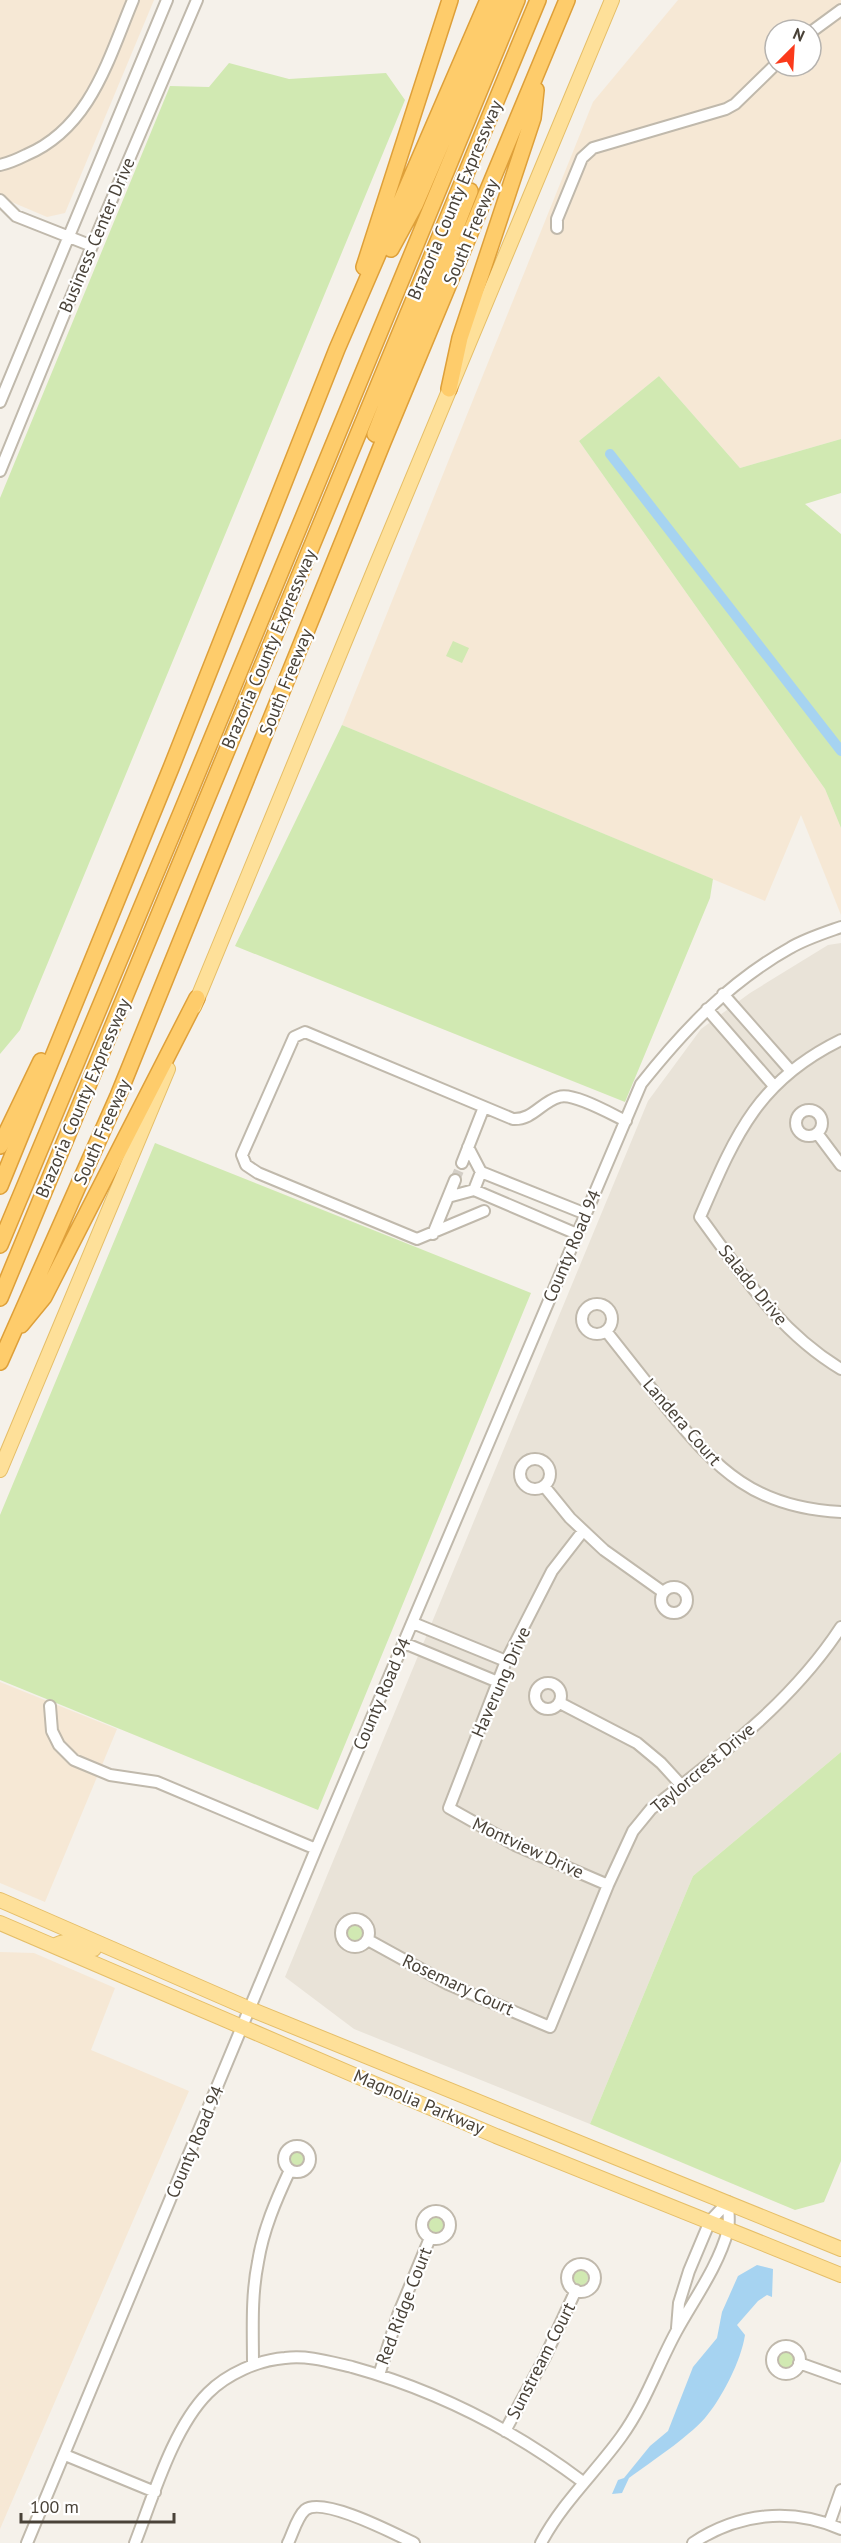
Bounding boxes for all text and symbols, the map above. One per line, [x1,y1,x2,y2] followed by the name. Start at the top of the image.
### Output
[763,18,823,78] north arrow
[790,23,808,46] text: N
[402,96,507,303] street label: Brazoria County Expressway
[53,154,140,316] street label: Business Center Drive
[438,175,504,289] street label: South Freeway
[216,545,321,752] street label: Brazoria County Expressway
[254,624,318,739] street label: South Freeway
[30,994,135,1201] street label: Brazoria County Expressway
[68,1075,135,1188] street label: South Freeway
[538,1186,606,1306] street label: County Road 94
[714,1240,793,1330] street label: Salado Drive
[638,1373,727,1470] street label: Landera Court
[466,1623,535,1741] street label: Haverung Drive
[348,1634,416,1754] street label: County Road 94
[646,1717,759,1818] street label: Taylorcrest Drive
[469,1812,588,1883] street label: Montview Drive
[399,1949,518,2020] street label: Rosemary Court
[350,2064,489,2140] street label: Magnolia Parkway
[161,2082,229,2202] street label: County Road 94
[371,2244,437,2368] street label: Red Ridge Court
[501,2298,580,2423] street label: Sunstream Court
[21,2486,174,2524] scale bar
[30,2495,79,2518] text: 100 m

